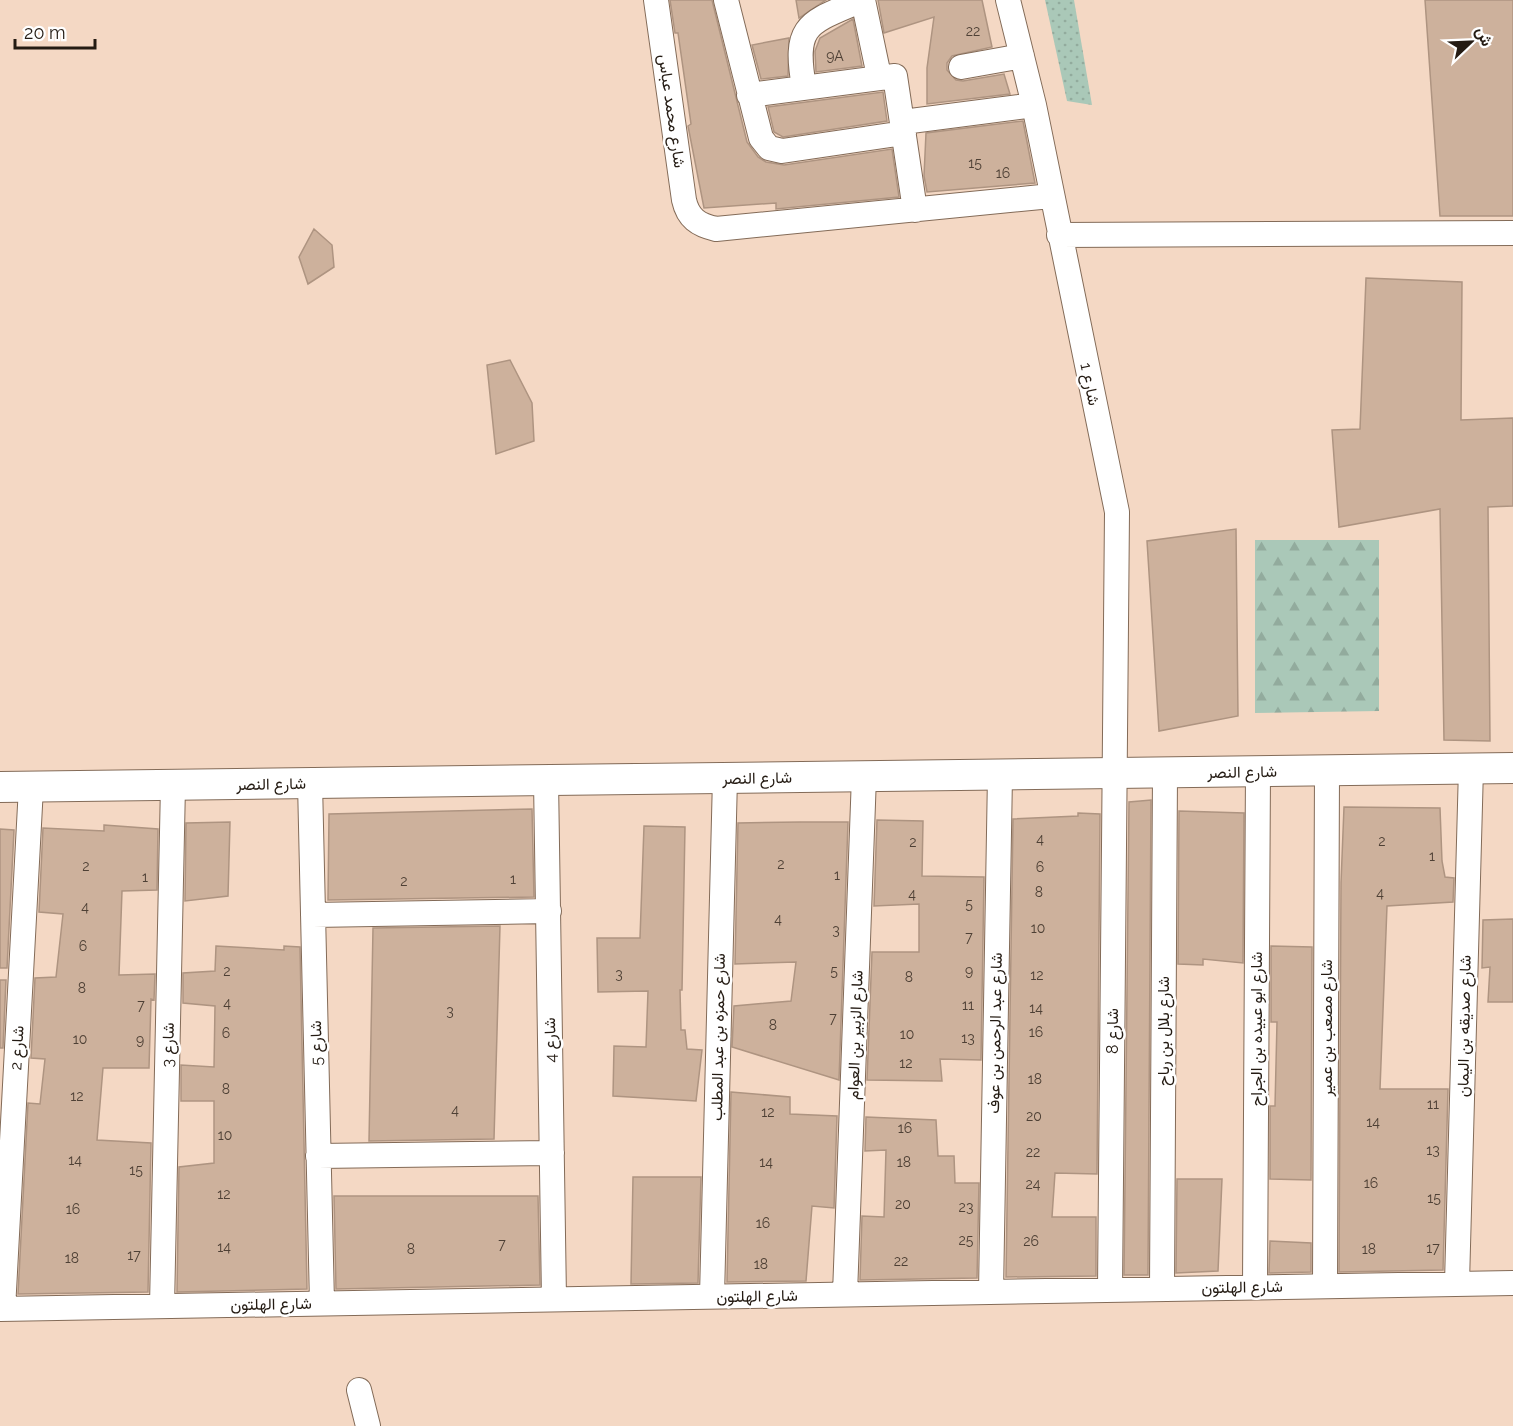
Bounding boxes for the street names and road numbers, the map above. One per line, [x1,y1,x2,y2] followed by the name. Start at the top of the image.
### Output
[653,53,689,169] street label: شارع محمد عباس
[1074,361,1104,407] street label: شارع 1
[1206,762,1277,784] street label: شارع النصر
[721,768,792,790] street label: شارع النصر
[235,774,306,796] street label: شارع النصر
[984,952,1008,1114] street label: شارع عبد الرحمن بن عوف
[1247,952,1268,1106] street label: شارع ابو عبيده بن الجراح
[707,953,731,1121] street label: شارع حمزه بن عبد المطلب
[1453,955,1477,1097] street label: شارع صديقه بن اليمان
[1317,959,1338,1098] street label: شارع مصعب بن عمير
[843,970,869,1100] street label: شارع الزبير بن العوام
[1154,976,1175,1086] street label: شارع بلال بن رباح
[1103,1008,1124,1054] street label: شارع 8
[540,1017,562,1063] street label: شارع 4
[306,1020,328,1066] street label: شارع 5
[158,1022,180,1068] street label: شارع 3
[6,1025,30,1071] street label: شارع 2
[1201,1277,1283,1299] street label: شارع الهلتون
[716,1286,798,1308] street label: شارع الهلتون
[230,1294,312,1316] street label: شارع الهلتون

